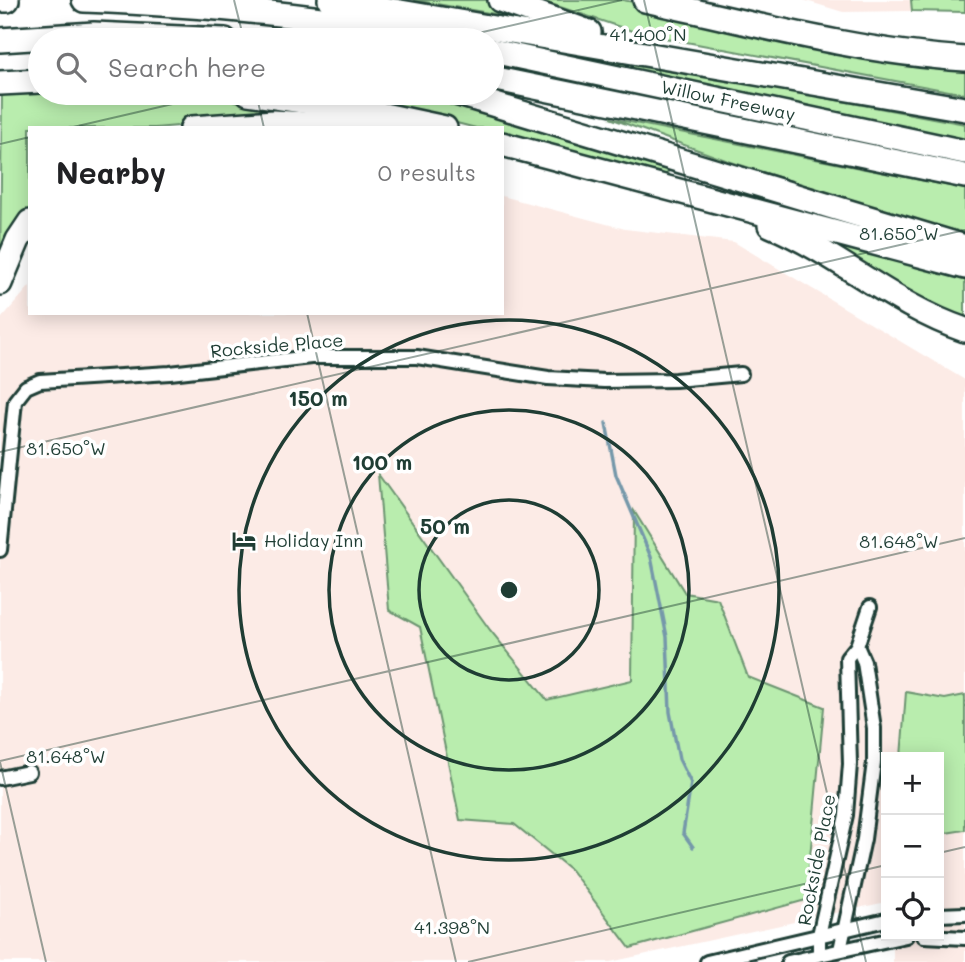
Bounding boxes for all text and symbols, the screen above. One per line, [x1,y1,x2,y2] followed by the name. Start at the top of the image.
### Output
[610,22,686,46] text: 41.400°N
[28,28,504,105] search box
[52,48,90,86] icon: search
[108,50,266,84] text: Search here
[659,74,798,126] street label: Willow Freeway
[56,152,166,192] text: Nearby
[378,157,476,187] text: 0 results
[859,221,939,245] text: 81.650°W
[209,327,344,363] street label: Rockside Place
[288,384,348,411] text: 150 m
[26,436,106,460] text: 81.650°W
[352,448,412,475] text: 100 m
[420,512,470,539] text: 50 m
[230,527,258,555] hotel icon: Holiday Inn
[264,528,363,552] place label: Holiday Inn
[859,529,939,553] text: 81.648°W
[497,578,521,602] centre of rings
[26,744,106,768] text: 81.648°W
[881,752,944,941] map controls
[881,752,944,815] button: +
[792,792,841,928] street label: Rockside Place
[881,815,944,878] button: −
[881,878,944,941] button: locate
[414,915,490,939] text: 41.398°N

